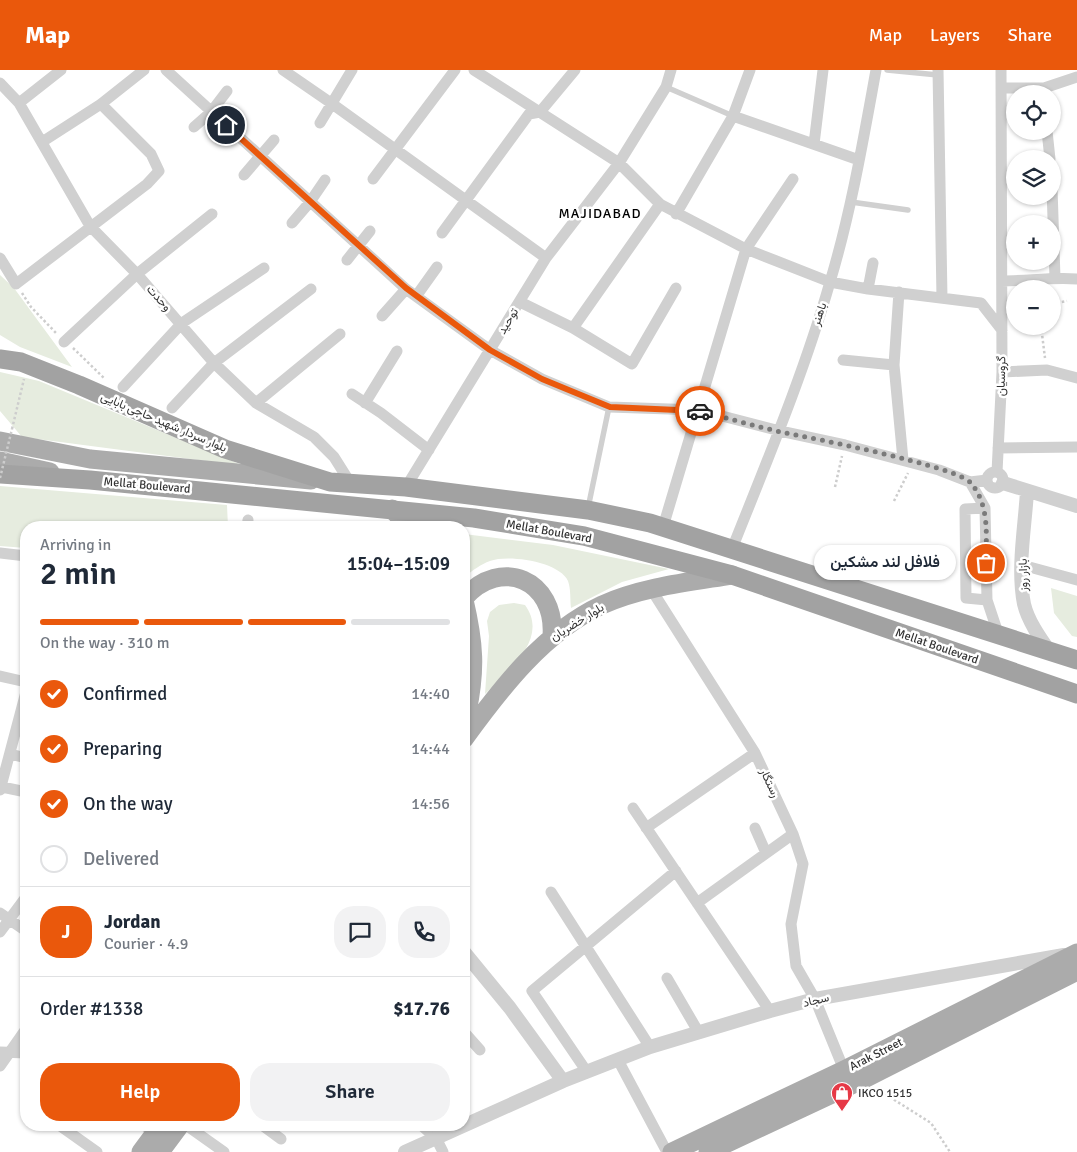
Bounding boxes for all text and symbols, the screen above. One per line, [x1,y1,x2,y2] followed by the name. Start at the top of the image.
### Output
[25,20,70,50] text: Map
[869,24,902,46] text: Map
[930,24,980,46] text: Layers
[1008,24,1052,46] text: Share
[1006,85,1061,335] map controls
[1006,85,1061,140] button: locate
[205,104,247,146] pin
[212,111,240,139] icon: home
[1006,150,1061,205] button: layers
[558,205,642,222] district label: MAJIDABAD
[1006,215,1061,270] button: +
[1006,280,1061,335] button: −
[143,282,174,315] street label: وحدت
[808,301,830,329] street label: باهنر
[495,305,522,337] street label: توحید
[994,356,1009,396] street label: گروسیان
[675,386,725,436] courier
[98,389,229,456] street label: بلوار سردار شهید حاجی بابایی
[686,397,714,425] icon: car
[103,474,191,497] street label: Mellat Boulevard
[505,517,593,546] street label: Mellat Boulevard
[40,535,111,555] text: Arriving in
[965,542,1007,584] pin
[814,546,956,580] callout: فلافل لند مشکین
[972,549,1000,577] icon: bag
[347,552,450,576] text: 15:04–15:09
[830,552,940,572] text: فلافل لند مشکین
[40,554,117,593] text: 2 min
[1016,558,1031,593] street label: بازار روز
[548,600,607,645] street label: بلوار خضریان
[893,625,980,668] street label: Mellat Boulevard
[40,633,170,653] text: On the way · 310 m
[40,680,68,708] icon: check
[83,682,167,706] text: Confirmed
[411,684,450,704] text: 14:40
[40,735,68,763] icon: check
[83,737,162,761] text: Preparing
[411,739,450,759] text: 14:44
[756,765,783,800] street label: رستگار
[40,790,68,818] icon: check
[83,792,173,816] text: On the way
[411,794,450,814] text: 14:56
[83,847,159,871] text: Delivered
[334,906,386,958] button: chat
[398,906,450,958] button: phone
[104,910,161,934] text: Jordan
[62,920,70,944] text: J
[104,934,188,954] text: Courier · 4.9
[801,990,831,1011] street label: سجاد
[40,997,143,1021] text: Order #1338
[393,997,450,1021] text: $17.76
[847,1035,905,1074] street label: Arak Street
[40,1063,240,1121] button: Help
[250,1063,450,1121] button: Share
[830,1081,854,1112] shop icon: IKCO 1515
[858,1086,912,1101] place label: IKCO 1515

